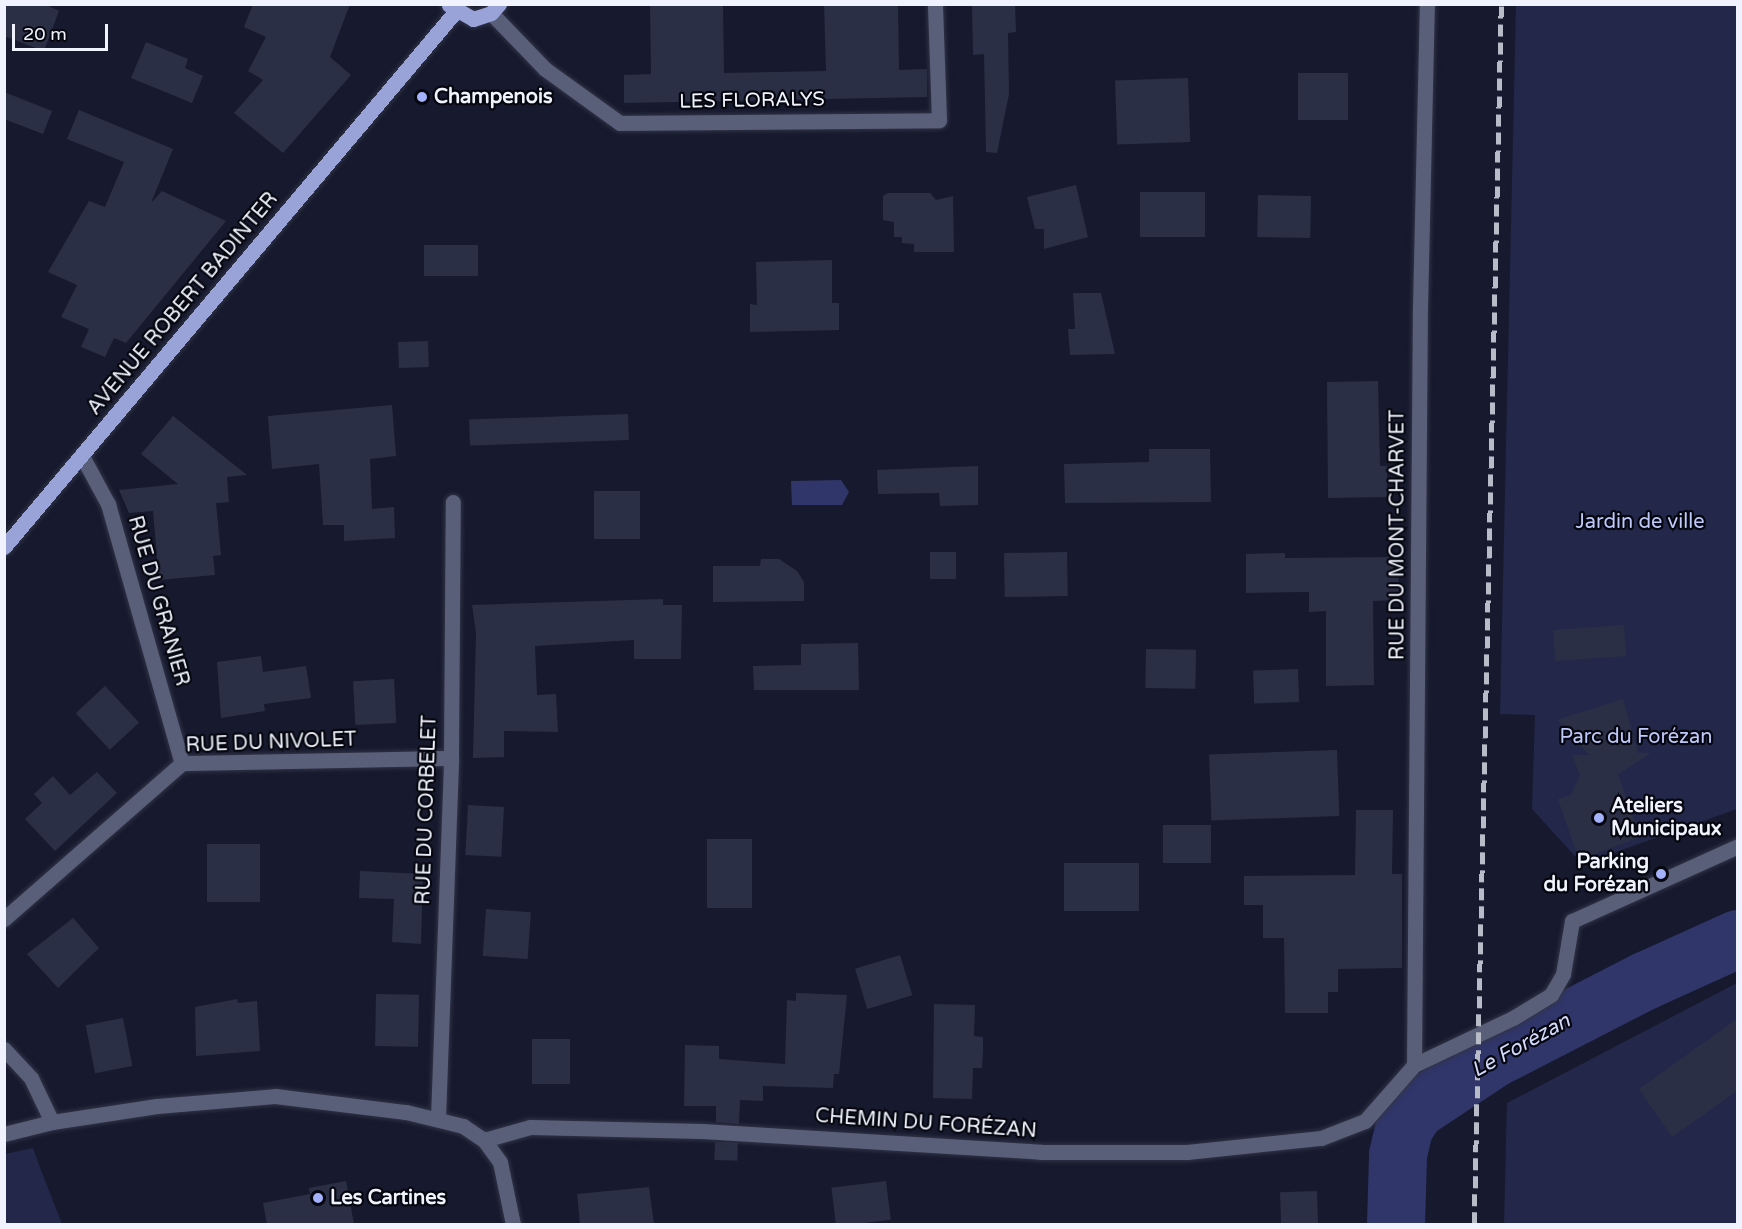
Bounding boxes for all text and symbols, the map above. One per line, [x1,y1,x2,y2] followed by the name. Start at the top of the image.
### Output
[15,12,111,50] scale bar
[23,23,67,45] text: 20 m
[434,85,553,109] place label: Champenois
[679,88,825,114] street label: LES FLORALYS
[415,90,429,104] marker: Champenois
[83,188,283,420] street label: AVENUE ROBERT BADINTER
[1386,410,1410,660] street label: RUE DU MONT-CHARVET
[1576,510,1704,534] park label: Jardin de ville
[122,513,194,689] street label: RUE DU GRANIER
[412,715,442,905] street label: RUE DU CORBELET
[1560,725,1712,749] park label: Parc du Forézan
[185,728,357,758] street label: RUE DU NIVOLET
[1611,795,1722,842] place label: Ateliers Municipaux
[1592,811,1606,825] marker: Ateliers Municipaux
[1543,850,1649,897] place label: Parking du Forézan
[1654,867,1668,881] marker: Parking du Forézan
[1467,1009,1575,1083] water label: Le Forézan
[814,1104,1038,1144] street label: CHEMIN DU FORÉZAN
[330,1186,446,1210] place label: Les Cartines
[311,1191,325,1205] marker: Les Cartines

